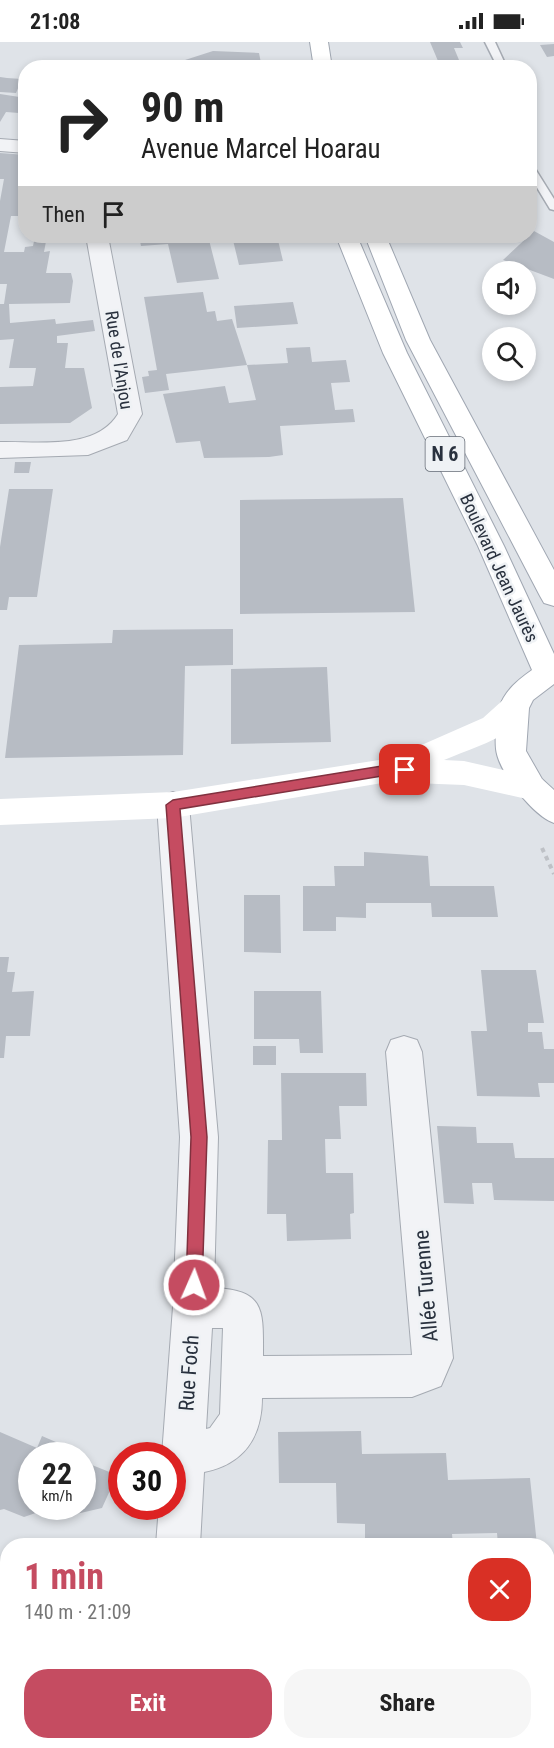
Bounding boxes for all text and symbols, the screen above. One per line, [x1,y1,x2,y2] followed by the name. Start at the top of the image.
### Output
[30,9,81,34] text: 21:08
[141,83,224,132] text: 90 m
[42,84,120,162] icon: right
[141,133,381,165] text: Avenue Marcel Hoarau
[97,198,130,231] icon: arrive
[42,202,85,227] text: Then
[482,261,536,381] map controls
[482,261,536,315] button: sound
[101,309,138,411] street label: Rue de l'Anjou
[482,327,536,381] button: search
[426,437,464,471] road number: N 6
[456,490,543,645] street label: Boulevard Jean Jaurès
[379,744,430,795] pin
[388,753,421,786] icon: arrive
[409,1229,443,1343] street label: Allée Turenne
[162,1253,226,1317] position arrow
[174,1334,204,1412] street label: Rue Foch
[108,1442,186,1520] speed limit sign: 30
[42,1456,72,1491] text: 22
[42,1487,72,1505] text: km/h
[24,1556,104,1598] text: 1 min
[468,1558,531,1621] button: close
[24,1600,131,1624] text: 140 m · 21:09
[24,1669,272,1738] button: Exit
[284,1669,531,1738] button: Share

